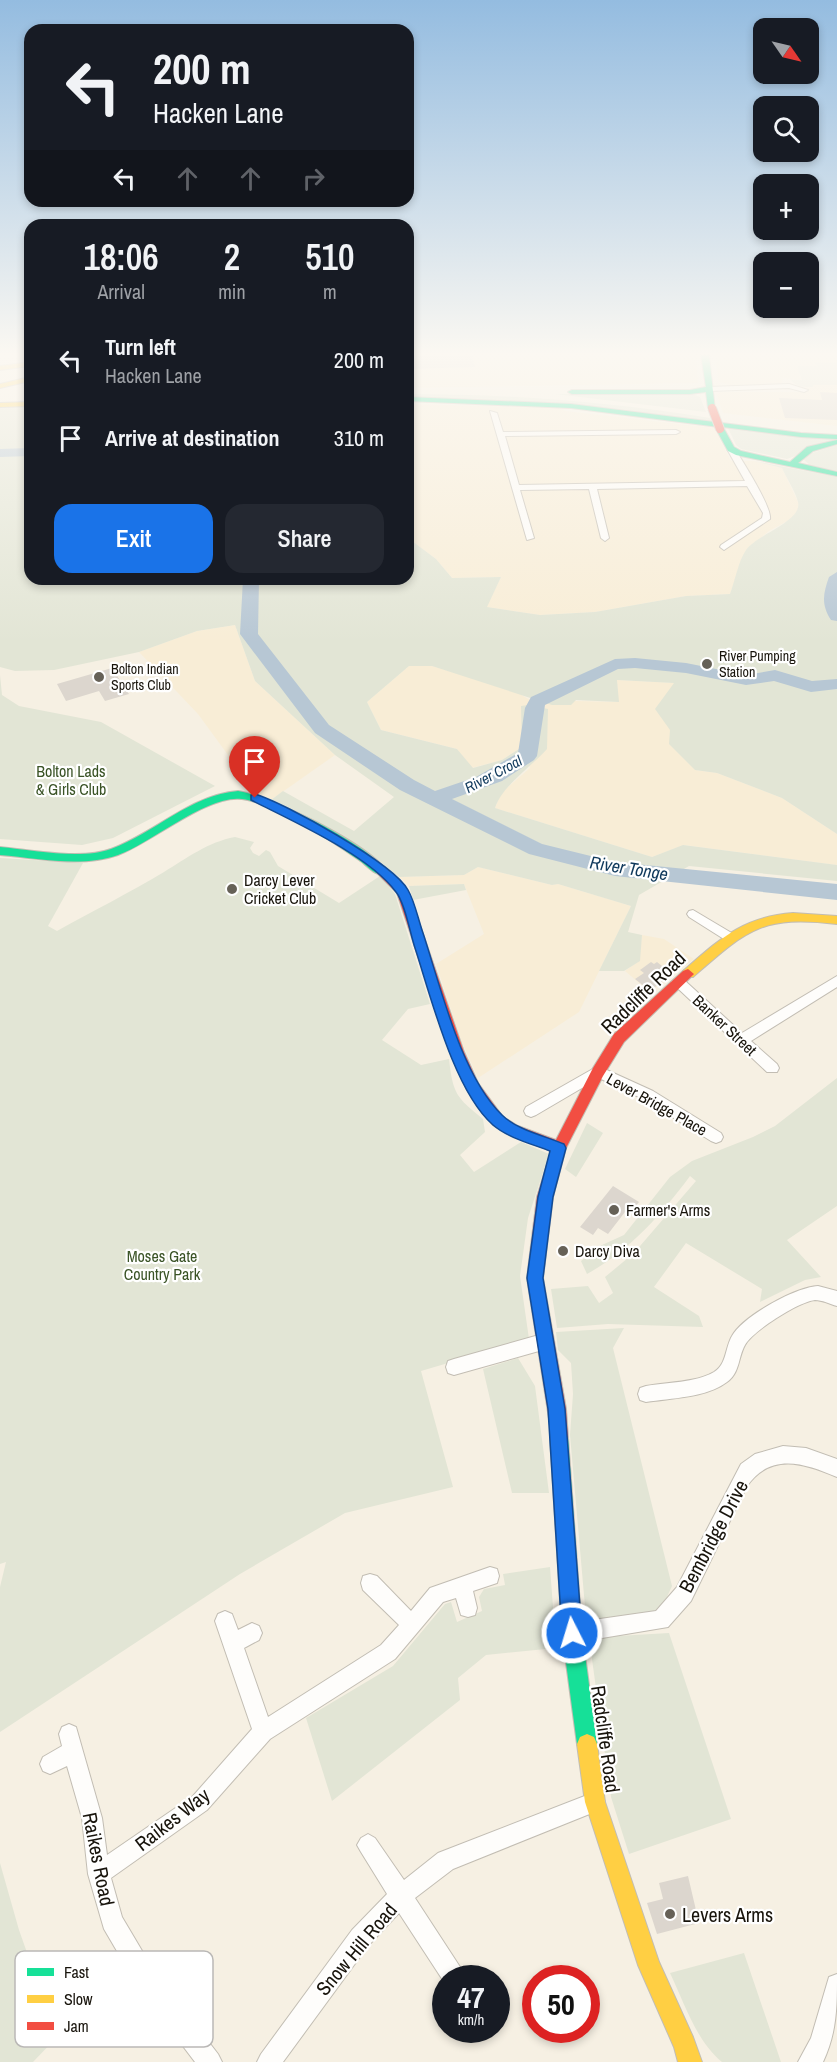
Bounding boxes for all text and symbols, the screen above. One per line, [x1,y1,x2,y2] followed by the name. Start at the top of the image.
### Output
[753,18,819,84] north arrow
[753,18,819,318] map controls
[153,41,251,97] text: 200 m
[54,48,132,126] icon: left
[153,95,283,131] text: Hacken Lane
[753,96,819,162] button: search
[108,162,141,195] icon: left
[171,162,204,195] icon: ahead
[234,162,267,195] icon: ahead
[297,162,330,195] icon: right
[753,174,819,240] button: +
[84,233,159,281] text: 18:06
[224,233,240,281] text: 2
[305,233,354,281] text: 510
[753,252,819,318] button: −
[97,278,145,305] text: Arrival
[218,278,246,305] text: min
[323,278,337,305] text: m
[105,332,176,362] text: Turn left
[54,344,87,377] icon: left
[334,345,384,375] text: 200 m
[105,362,202,389] text: Hacken Lane
[54,422,87,455] icon: arrive
[105,423,279,453] text: Arrive at destination
[334,423,384,453] text: 310 m
[54,504,213,573] button: Exit
[225,504,384,573] button: Share
[719,647,796,681] place label: River Pumping Station
[700,657,714,671] marker: River Pumping Station
[111,660,179,694] place label: Bolton Indian Sports Club
[92,670,106,684] marker: Bolton Indian Sports Club
[229,736,280,798] pin
[238,745,271,778] icon: arrive
[461,750,526,798] water label: River Croal
[36,760,106,800] park label: Bolton Lads & Girls Club
[588,849,670,887] water label: River Tonge
[244,869,316,909] place label: Darcy Lever Cricket Club
[225,882,239,896] marker: Darcy Lever Cricket Club
[595,945,691,1039] street label: Radcliffe Road
[688,990,762,1061] street label: Banker Street
[603,1067,711,1141] street label: Lever Bridge Place
[626,1199,710,1221] place label: Farmer's Arms
[607,1203,621,1217] marker: Farmer's Arms
[575,1240,641,1262] place label: Darcy Diva
[556,1244,570,1258] marker: Darcy Diva
[124,1245,201,1285] park label: Moses Gate Country Park
[672,1475,754,1597] street label: Bembridge Drive
[540,1601,604,1665] position arrow
[585,1684,627,1794] street label: Radcliffe Road
[129,1781,216,1857] street label: Raikes Way
[77,1810,121,1908] street label: Raikes Road
[309,1897,403,2001] street label: Snow Hill Road
[682,1901,773,1928] place label: Levers Arms
[663,1907,677,1921] marker: Levers Arms
[15,1951,213,2047] legend
[64,1961,89,1983] text: Fast
[522,1965,600,2043] speed limit sign: 50
[457,1977,485,2017] text: 47
[64,1988,93,2010] text: Slow
[458,2009,484,2030] text: km/h
[64,2015,89,2037] text: Jam

